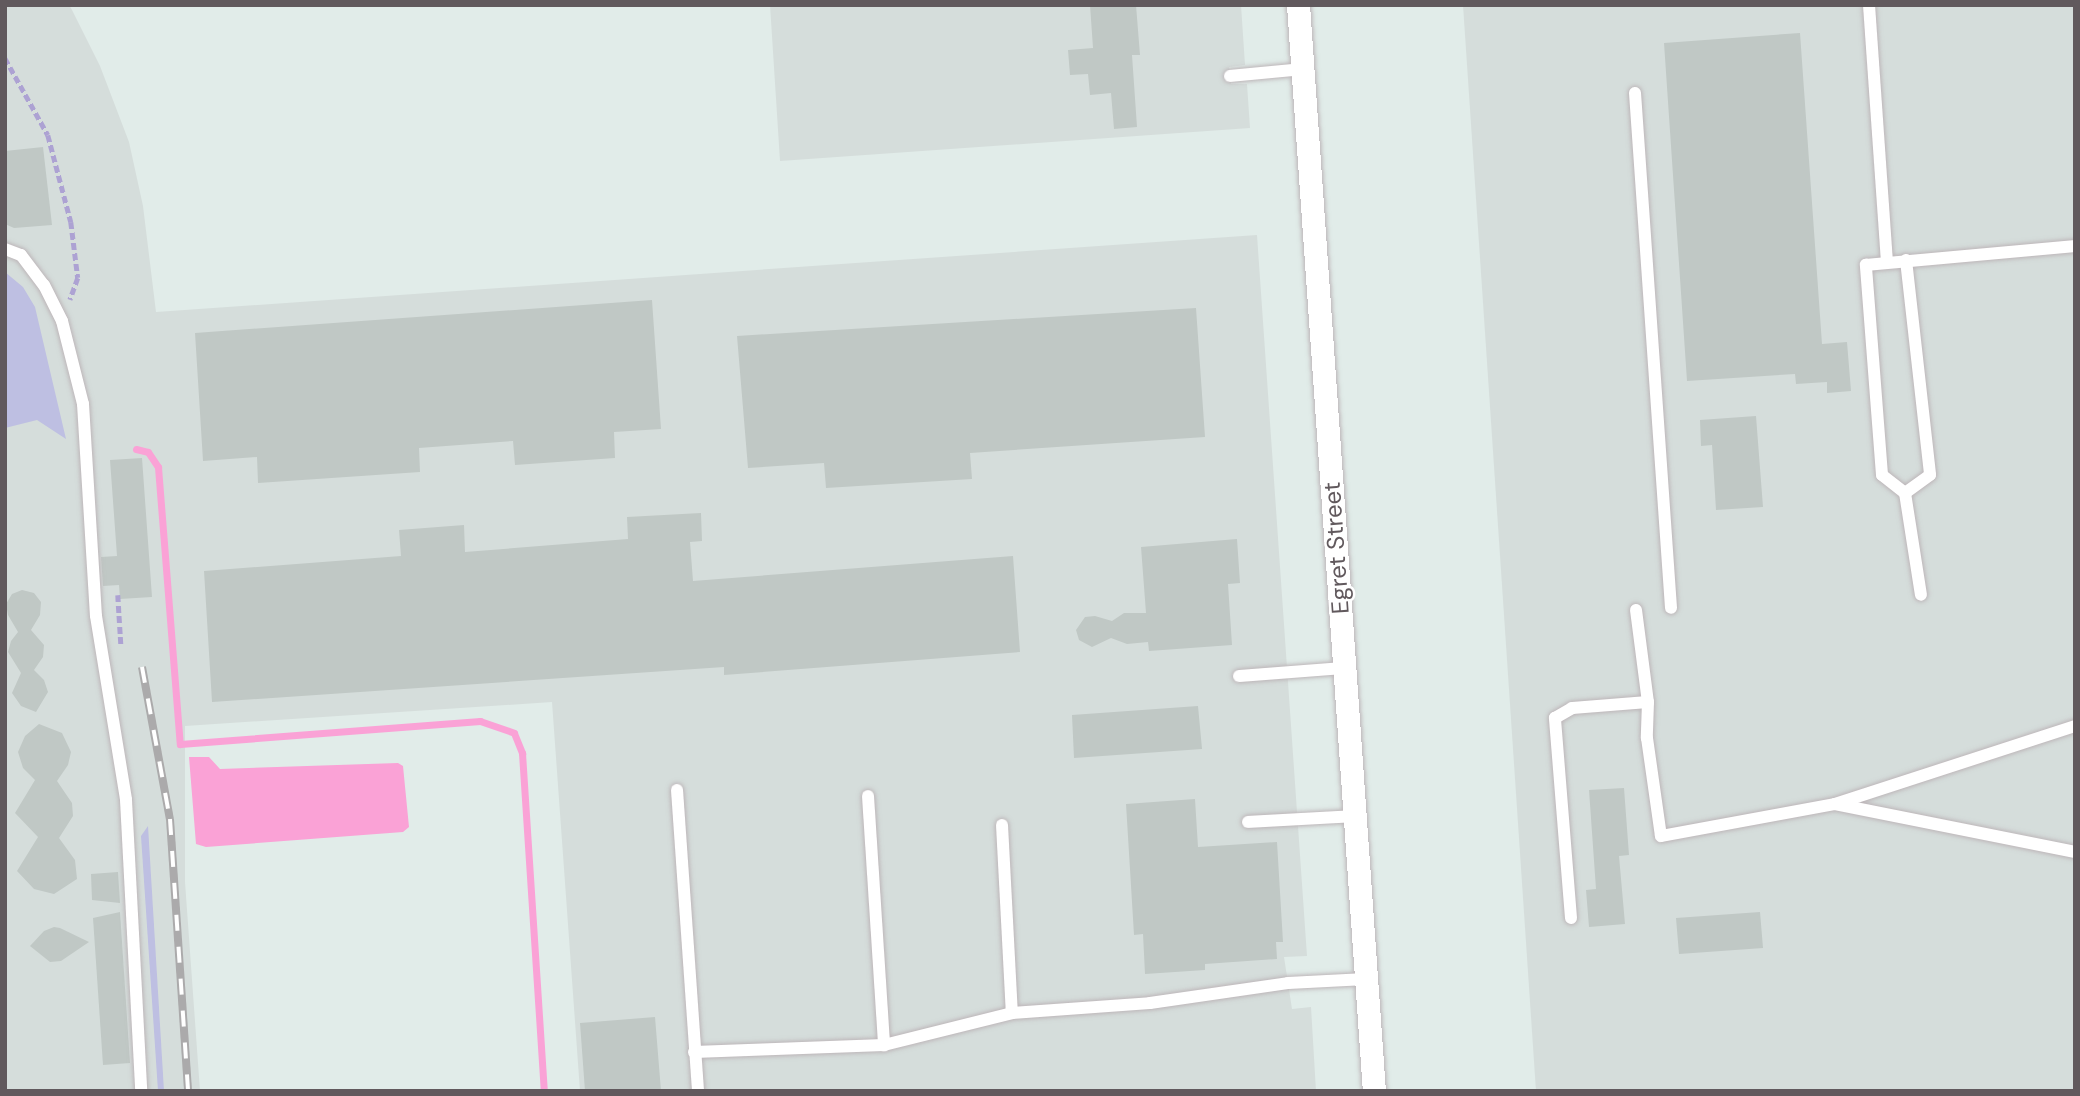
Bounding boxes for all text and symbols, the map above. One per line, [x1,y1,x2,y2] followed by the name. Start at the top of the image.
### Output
[1317,481,1355,615] street label: Egret Street

